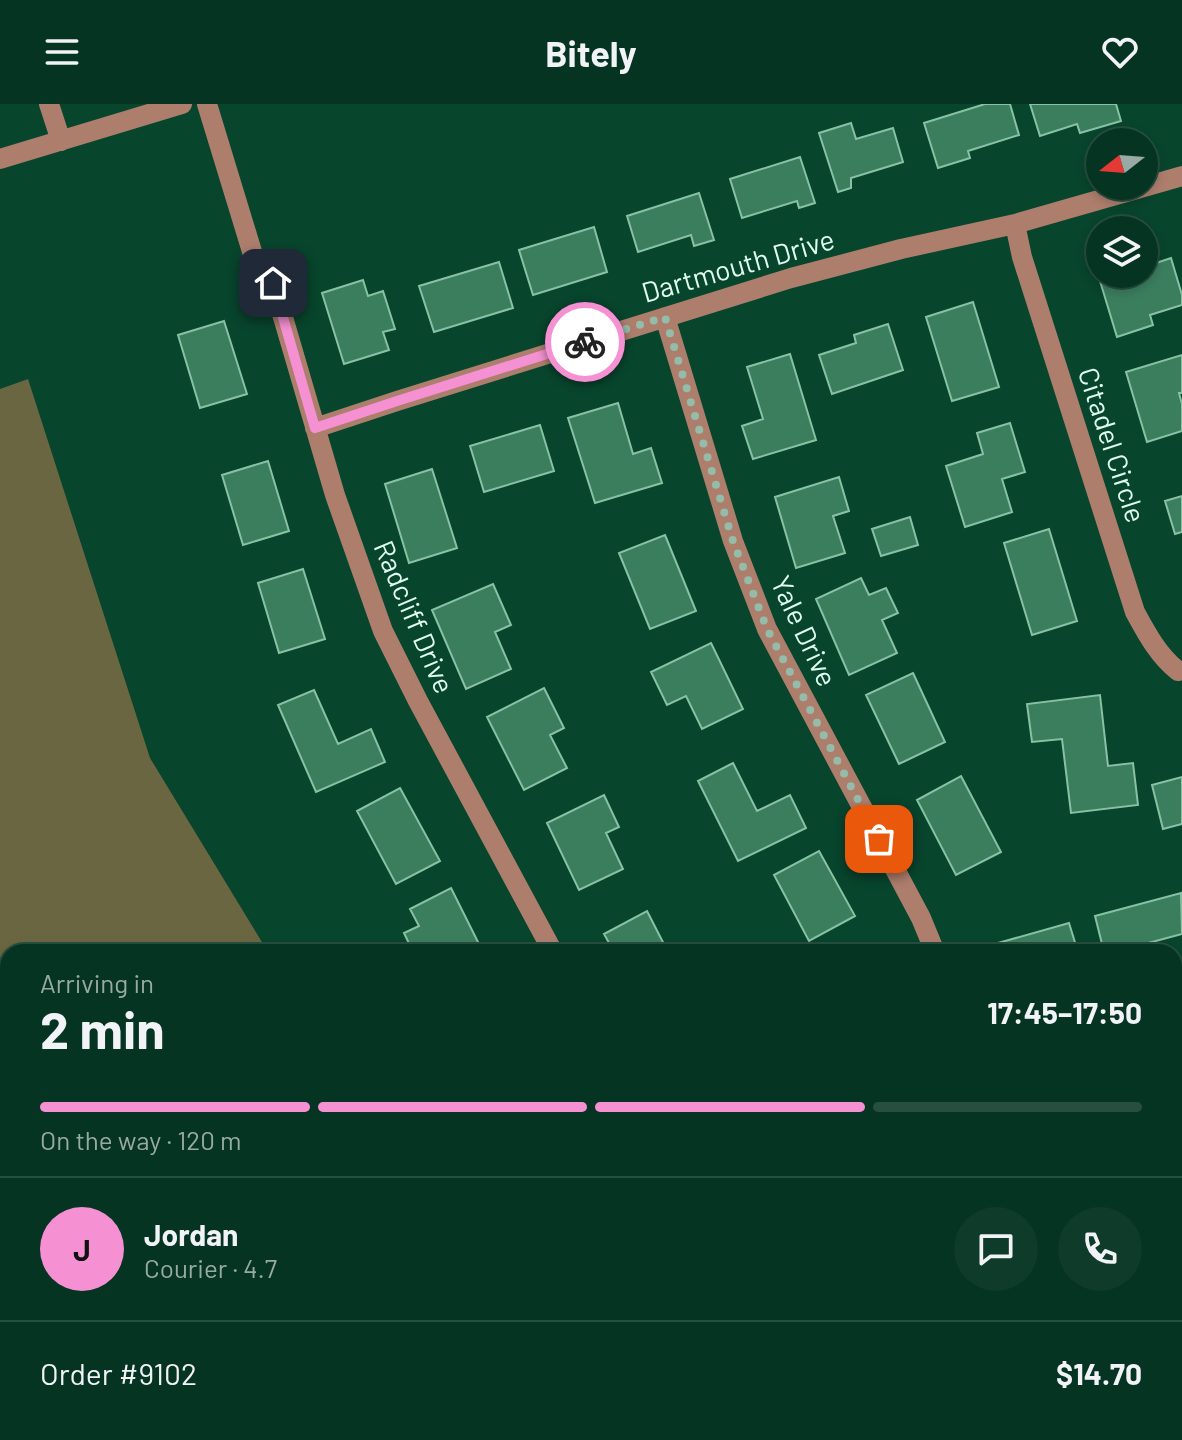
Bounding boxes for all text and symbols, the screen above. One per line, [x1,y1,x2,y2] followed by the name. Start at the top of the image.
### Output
[40,30,84,74] icon: menu
[1098,30,1142,74] icon: heart
[545,31,637,74] text: Bitely
[1086,128,1158,200] north arrow
[1086,128,1158,288] map controls
[1086,216,1158,288] button: layers
[638,221,838,309] street label: Dartmouth Drive
[239,249,307,317] pin
[251,261,295,305] icon: home
[545,302,625,382] courier
[563,320,607,364] icon: bike
[1072,363,1154,527] street label: Citadel Circle
[367,535,462,698] street label: Radcliff Drive
[765,570,845,691] street label: Yale Drive
[845,805,913,873] pin
[857,817,901,861] icon: bag
[40,967,154,998] text: Arriving in
[987,994,1142,1030] text: 17:45–17:50
[40,997,165,1059] text: 2 min
[40,1124,242,1155] text: On the way · 120 m
[954,1207,1038,1291] button: chat
[1058,1207,1142,1291] button: phone
[144,1216,239,1252] text: Jordan
[73,1231,91,1267] text: J
[144,1252,277,1283] text: Courier · 4.7
[40,1355,197,1391] text: Order #9102
[1056,1355,1142,1391] text: $14.70

